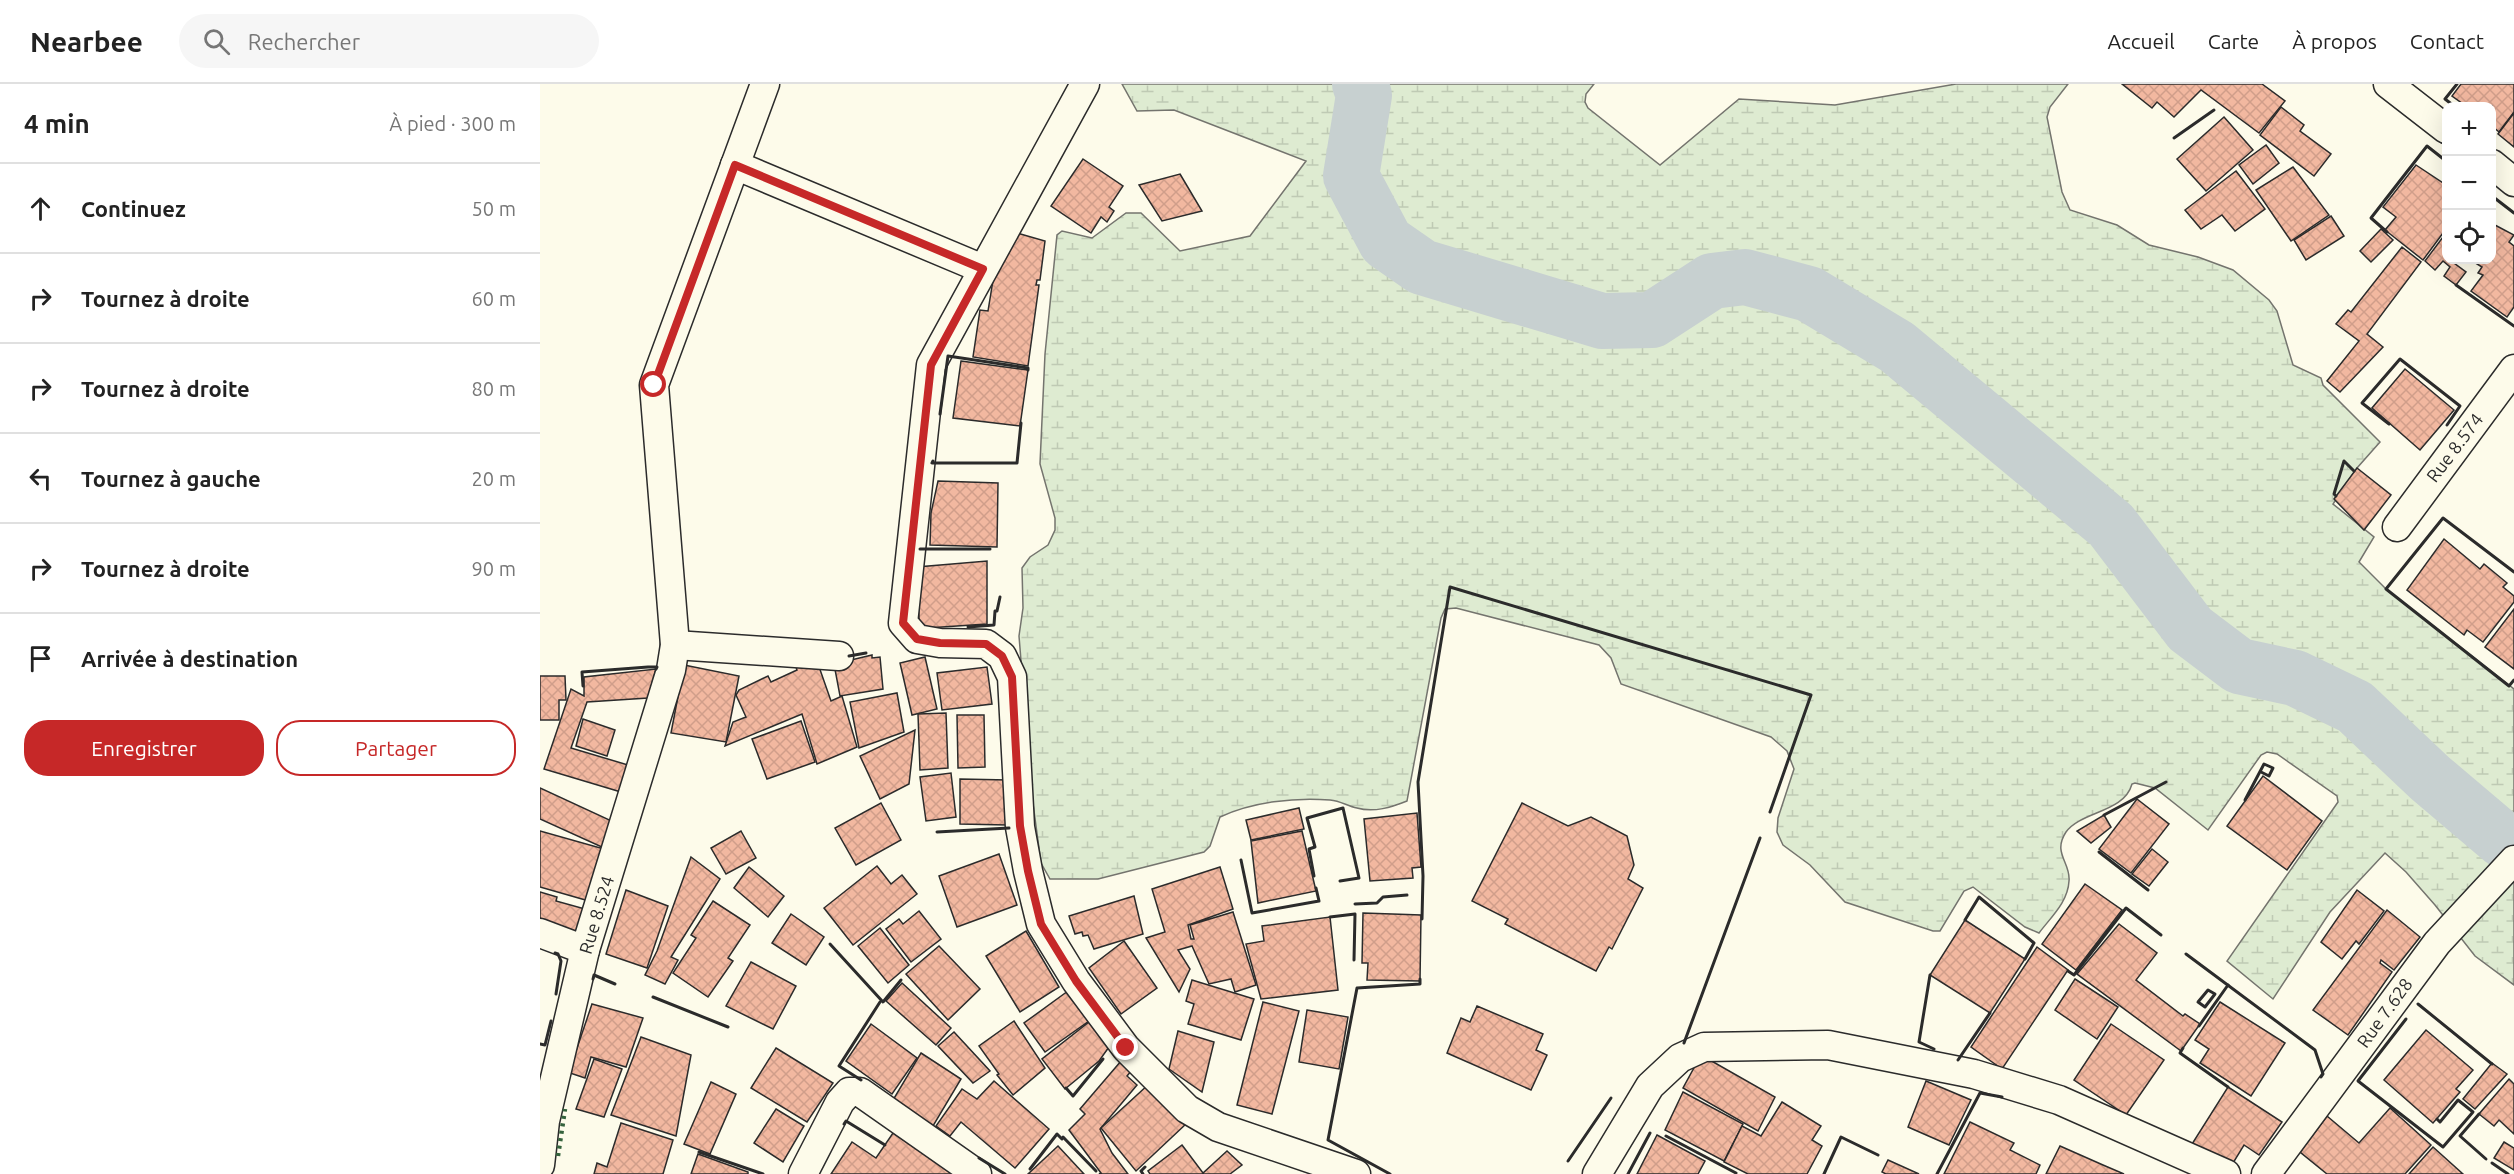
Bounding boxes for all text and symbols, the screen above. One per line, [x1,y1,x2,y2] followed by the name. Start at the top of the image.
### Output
[179,14,599,68] search box
[200,25,233,58] icon: search
[30,26,143,57] text: Nearbee
[248,29,360,54] text: Rechercher
[2107,29,2175,53] text: Accueil
[2208,29,2259,53] text: Carte
[2292,29,2377,53] text: À propos
[2410,29,2484,53] text: Contact
[2442,102,2496,264] map controls
[2442,102,2496,156] button: +
[24,109,90,138] text: 4 min
[389,112,516,135] text: À pied · 300 m
[2442,156,2496,210] button: −
[24,192,57,225] icon: ahead
[81,196,186,221] text: Continuez
[472,197,516,220] text: 50 m
[2442,210,2496,264] button: locate
[24,282,57,315] icon: right
[81,286,250,311] text: Tournez à droite
[472,287,516,310] text: 60 m
[640,371,666,397] route start
[24,372,57,405] icon: right
[81,376,250,401] text: Tournez à droite
[472,377,516,400] text: 80 m
[2422,409,2486,486] street label: Rue 8.574
[24,462,57,495] icon: left
[81,466,261,491] text: Tournez à gauche
[472,467,516,490] text: 20 m
[24,552,57,585] icon: right
[81,556,250,581] text: Tournez à droite
[472,557,516,580] text: 90 m
[24,642,57,675] icon: arrive
[81,646,298,671] text: Arrivée à destination
[24,720,264,776] button: Enregistrer
[276,720,516,776] button: Partager
[575,873,617,956] street label: Rue 8.524
[2352,974,2416,1051] street label: Rue 7.628
[1112,1034,1138,1060] route end

